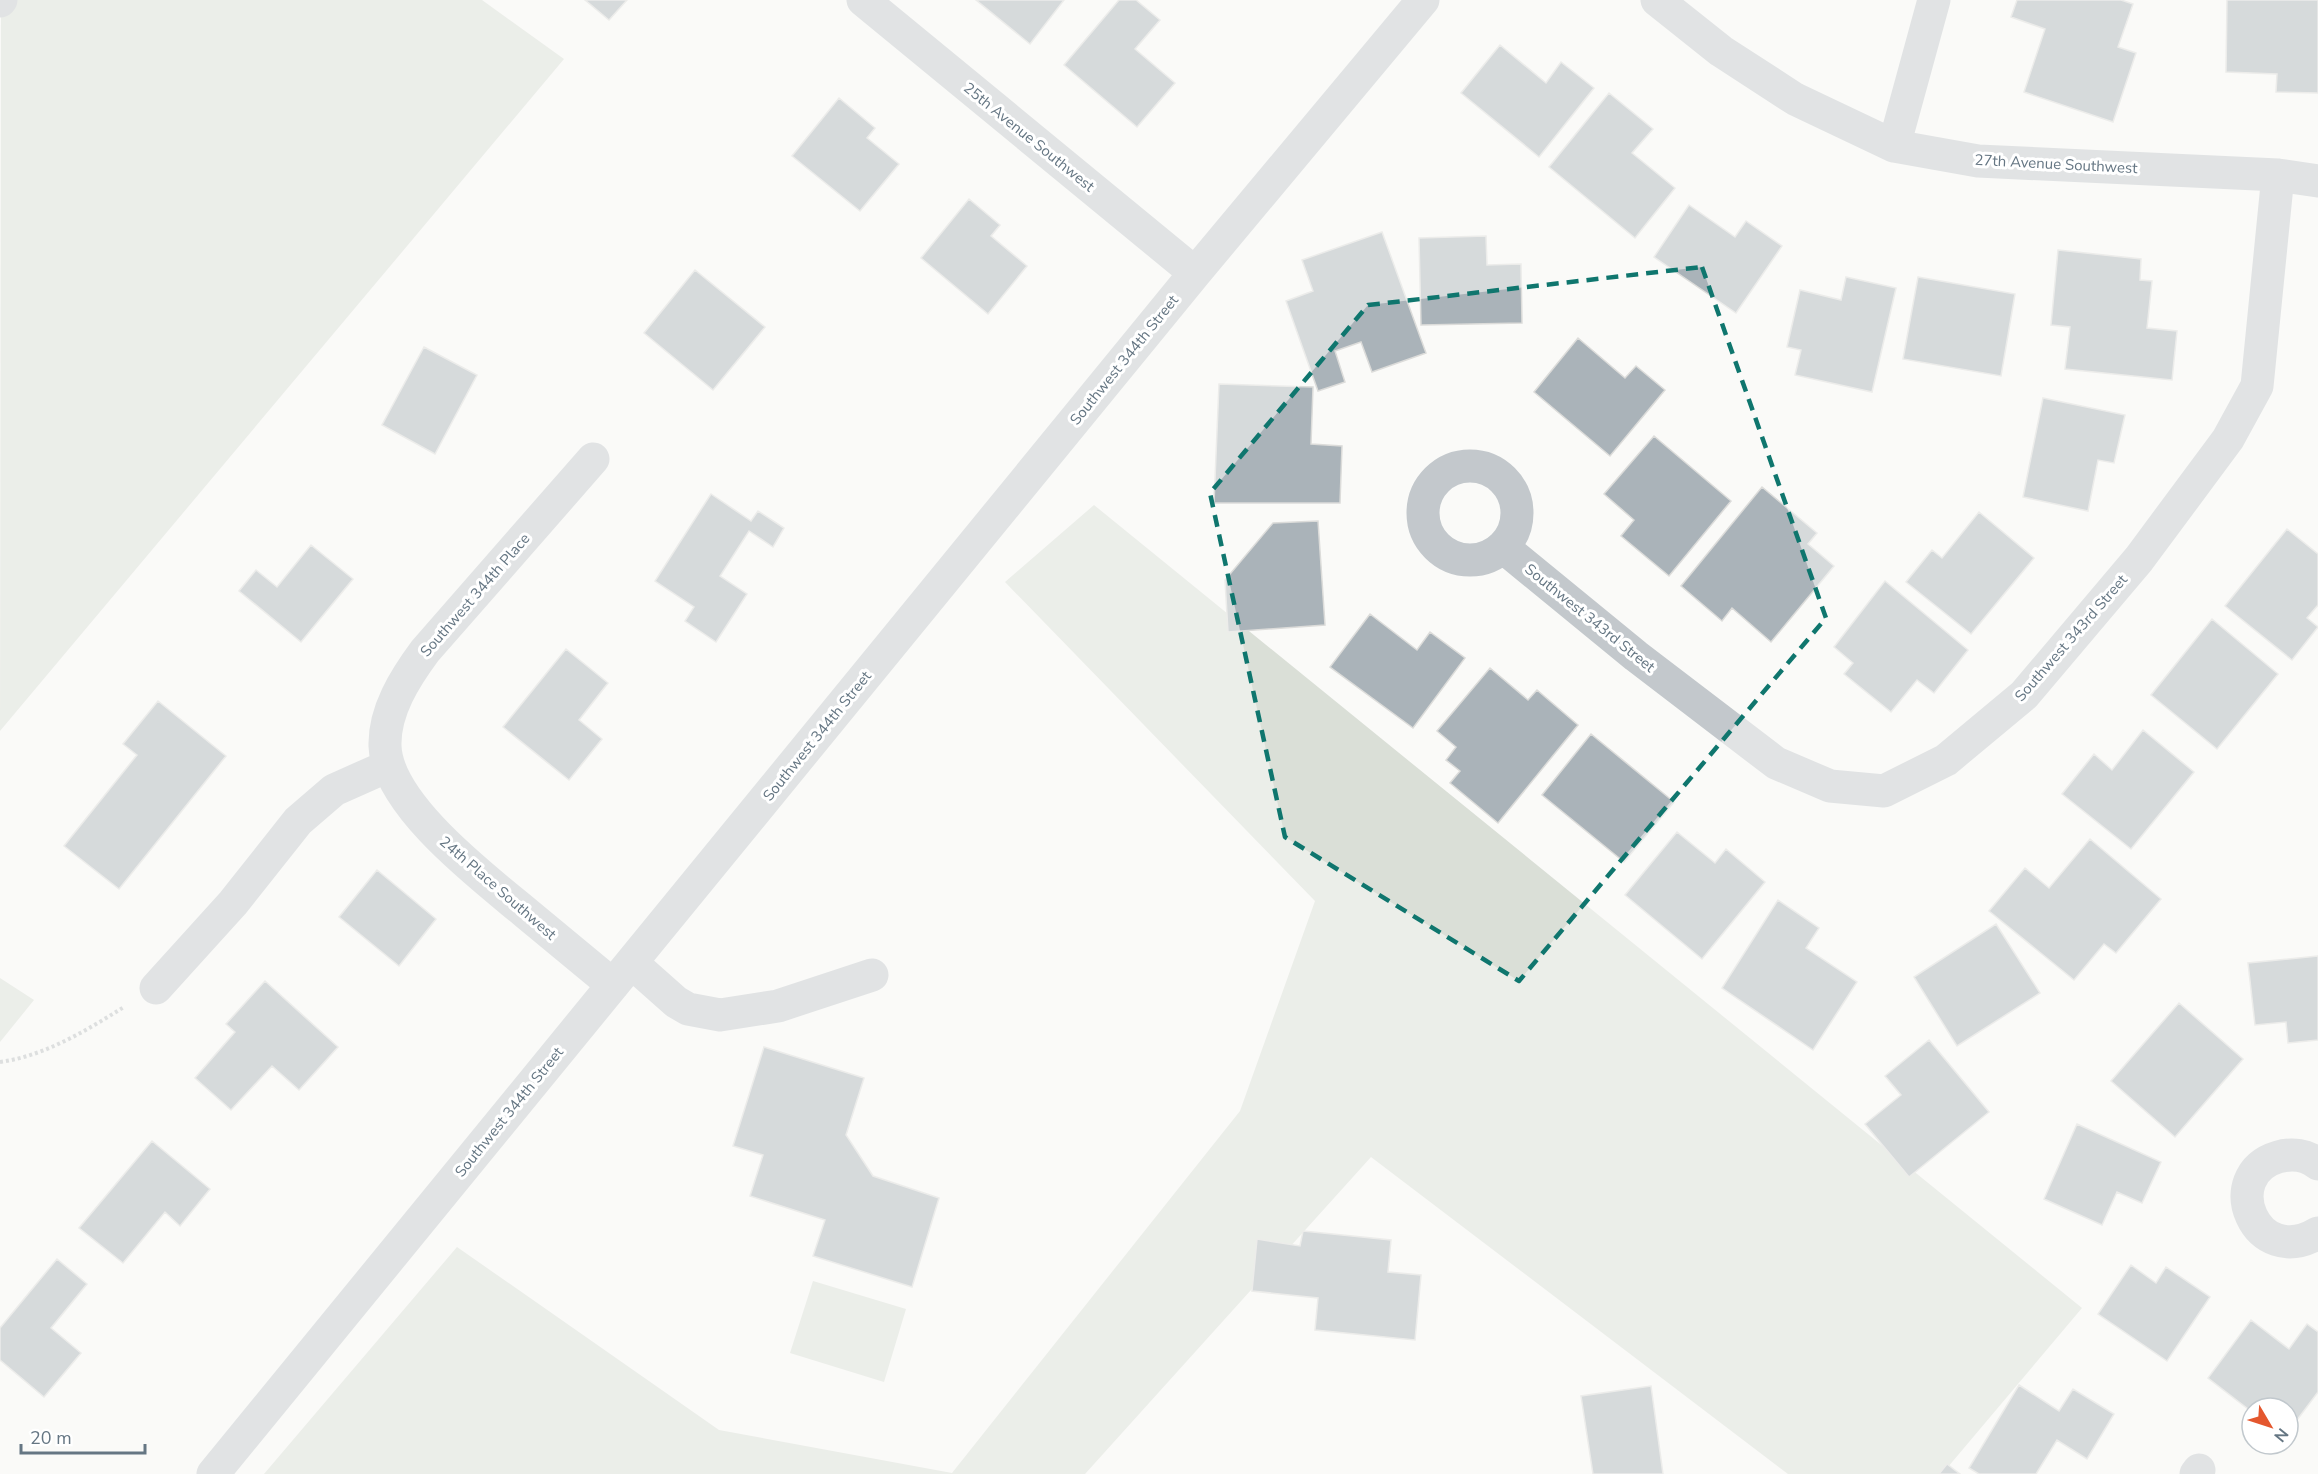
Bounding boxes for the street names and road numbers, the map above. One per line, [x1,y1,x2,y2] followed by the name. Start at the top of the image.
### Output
[959,78,1099,197] street label: 25th Avenue Southwest
[1974,150,2139,178] street label: 27th Avenue Southwest
[1065,290,1183,429] street label: Southwest 344th Street
[416,529,534,661] street label: Southwest 344th Place
[1521,559,1660,677] street label: Southwest 343rd Street
[2010,570,2132,706] street label: Southwest 343rd Street
[758,666,876,805] street label: Southwest 344th Street
[435,832,561,945] street label: 24th Place Southwest
[450,1042,568,1181] street label: Southwest 344th Street

